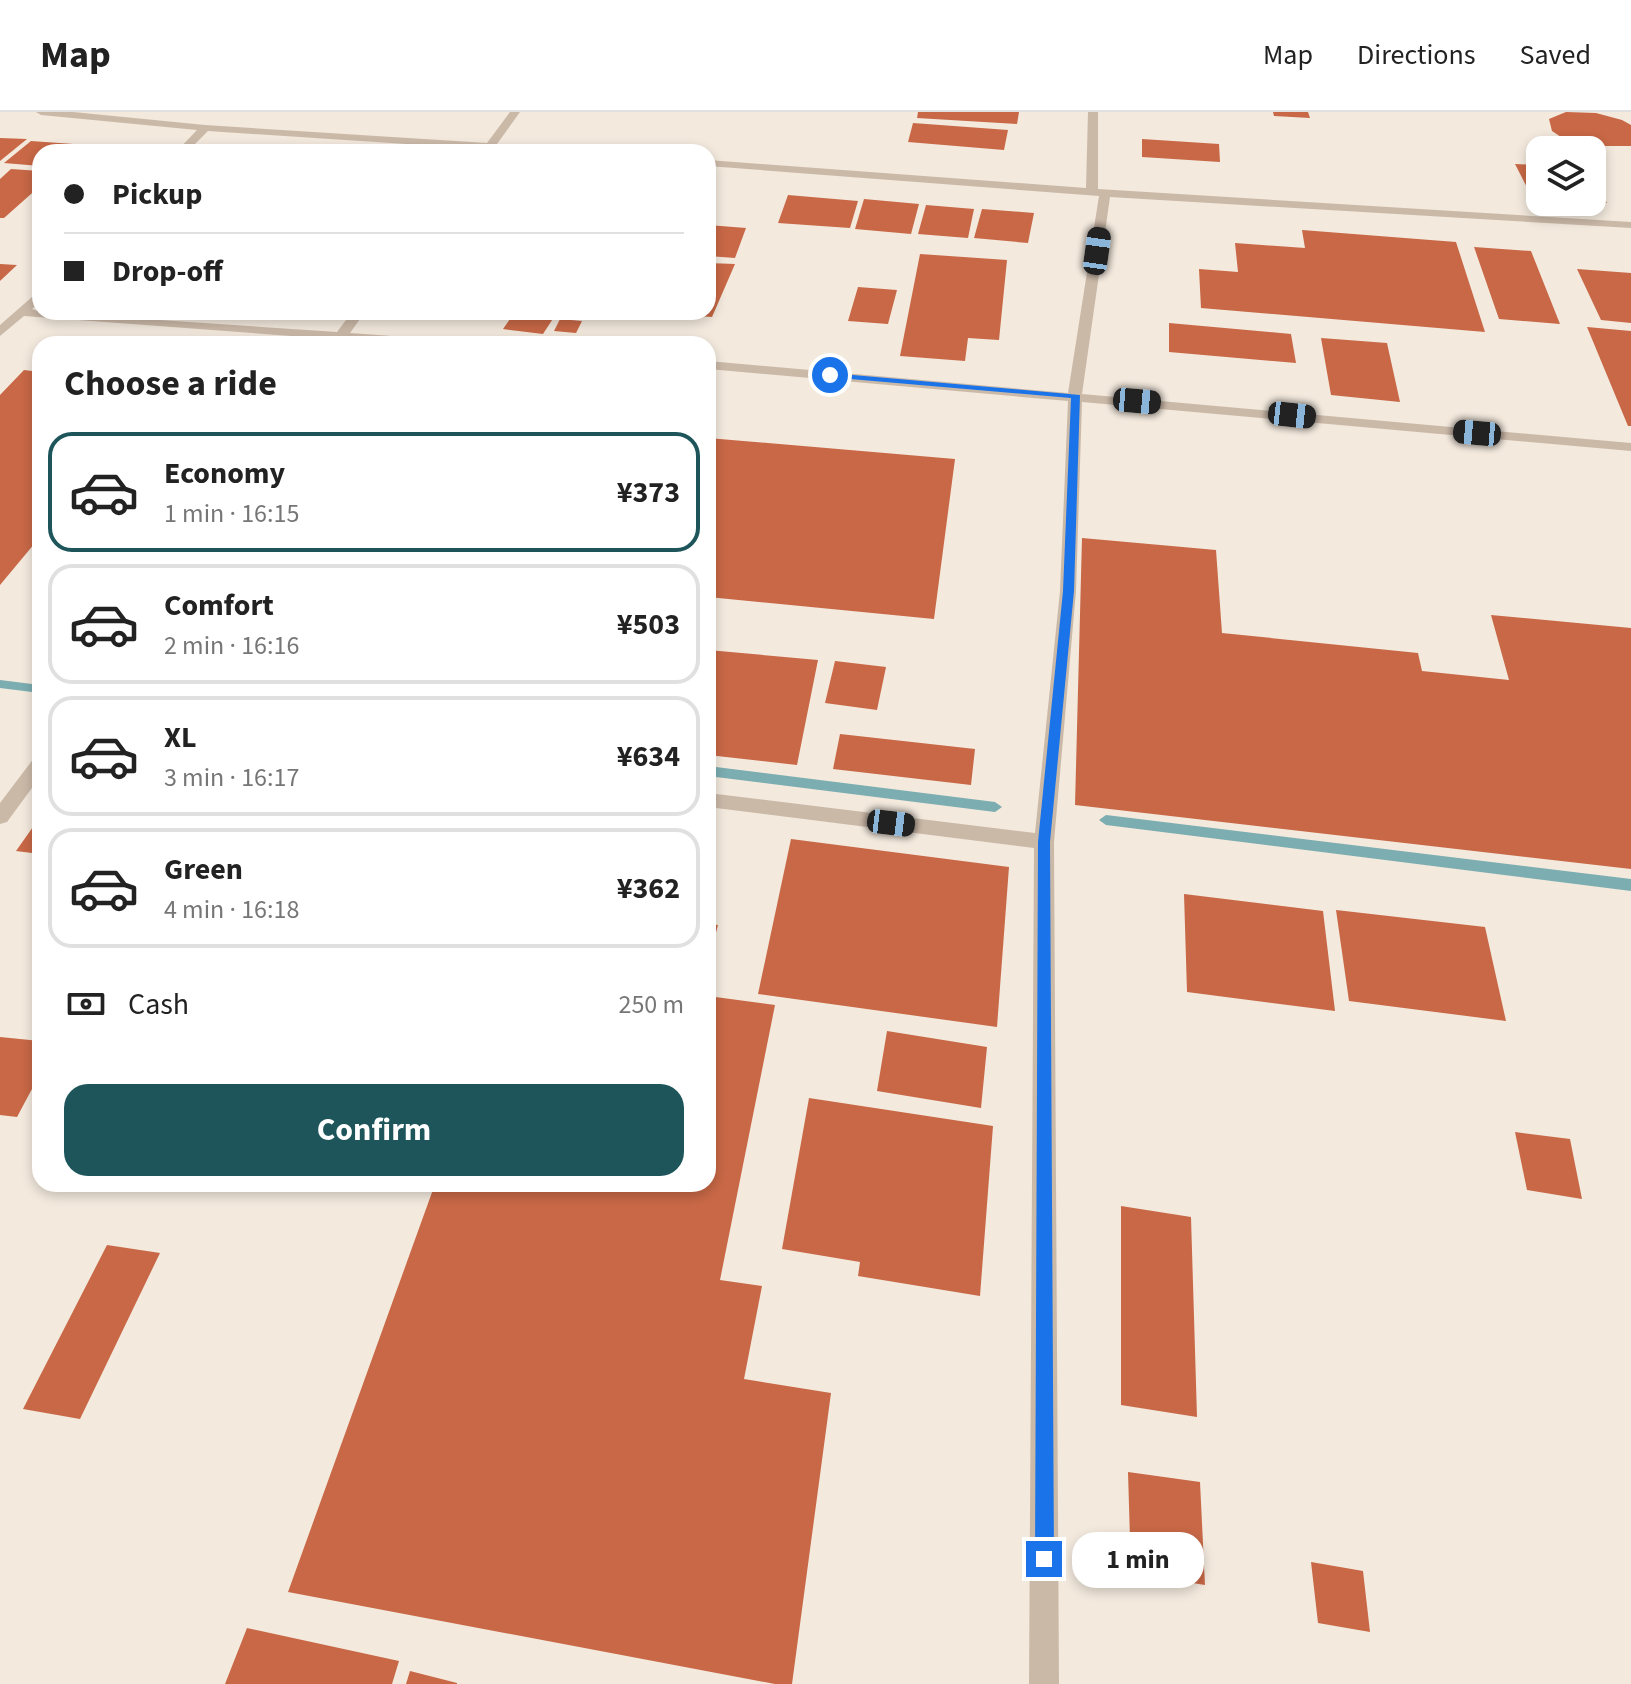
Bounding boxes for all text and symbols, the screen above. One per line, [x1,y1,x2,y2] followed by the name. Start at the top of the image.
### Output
[40,28,111,82] text: Map
[1263,35,1313,75] text: Map
[1357,35,1476,75] text: Directions
[1520,35,1591,75] text: Saved
[1526,136,1606,216] map controls
[1526,136,1606,216] button: layers
[112,173,202,216] text: Pickup
[1082,226,1112,276] car
[112,250,223,293] text: Drop-off
[812,357,848,393] route start
[64,358,277,409] text: Choose a ride
[1112,387,1162,415] car
[1267,401,1317,429] car
[1452,419,1502,447] car
[164,452,285,495] text: Economy
[68,456,140,528] icon: car
[617,471,680,514] text: ¥373
[164,495,299,532] text: 1 min · 16:15
[164,584,274,627] text: Comfort
[68,588,140,660] icon: car
[617,603,680,646] text: ¥503
[164,627,299,664] text: 2 min · 16:16
[164,716,197,759] text: XL
[68,720,140,792] icon: car
[617,735,680,778] text: ¥634
[164,759,299,796] text: 3 min · 16:17
[866,808,916,838] car
[164,848,243,891] text: Green
[68,852,140,924] icon: car
[617,867,680,910] text: ¥362
[164,891,299,928] text: 4 min · 16:18
[64,982,108,1026] icon: cash
[128,983,189,1026] text: Cash
[618,986,684,1023] text: 250 m
[64,1084,684,1176] button: Confirm
[1072,1531,1204,1587] callout: 1 min
[1026,1541,1062,1577] route end
[1106,1541,1170,1578] text: 1 min

